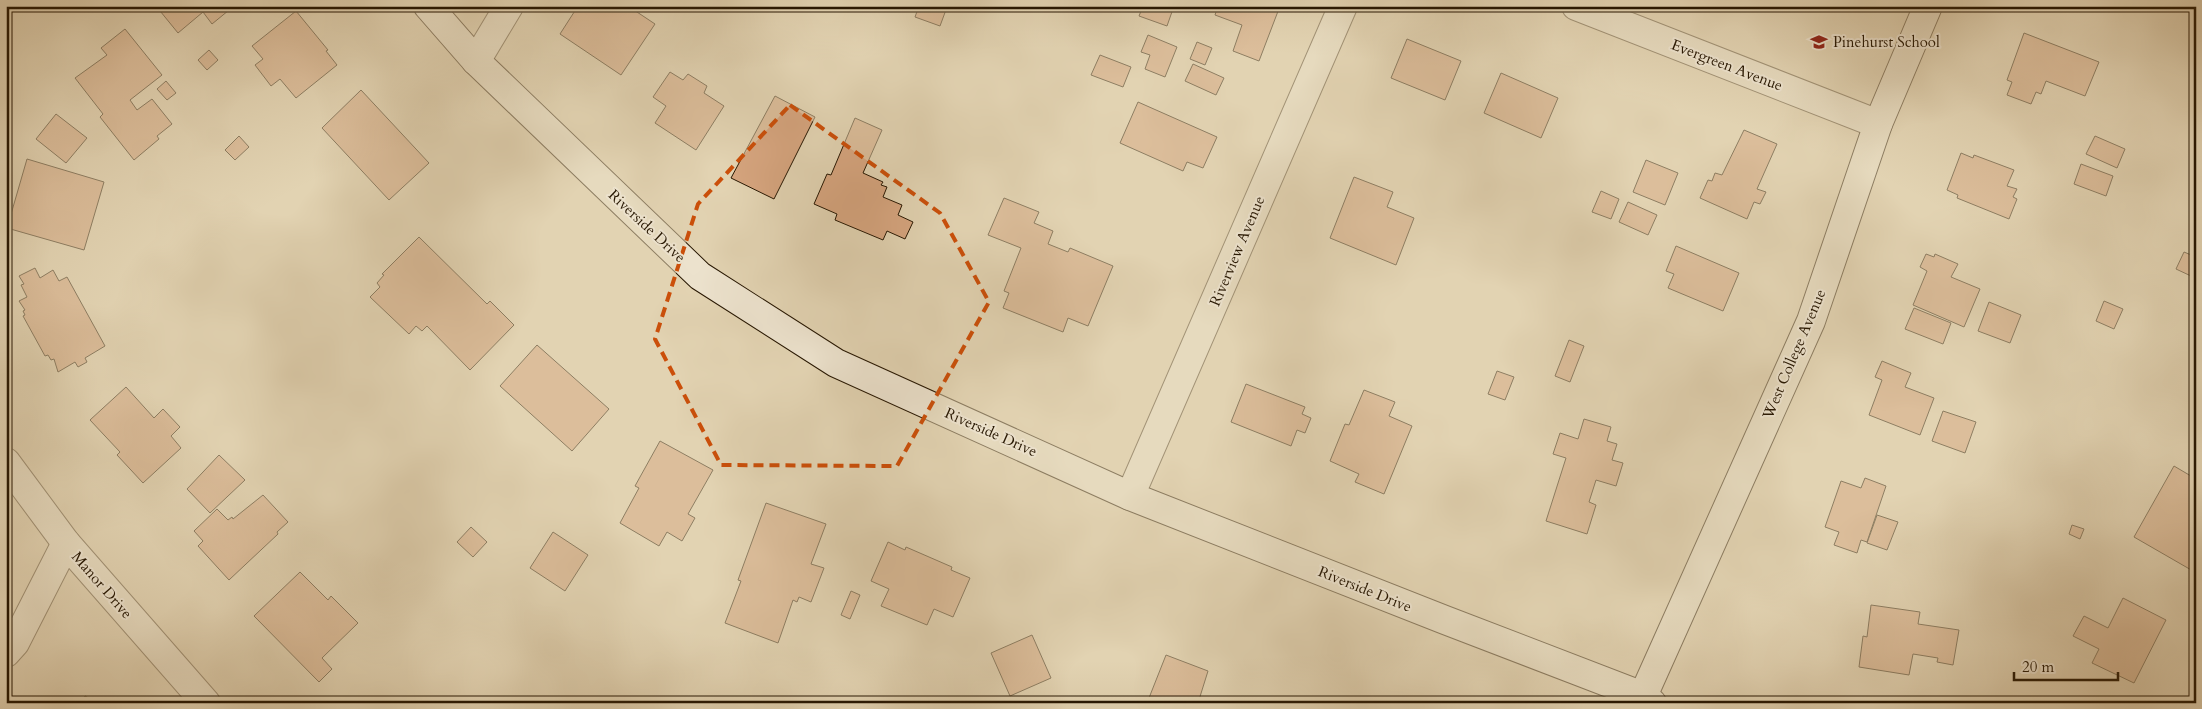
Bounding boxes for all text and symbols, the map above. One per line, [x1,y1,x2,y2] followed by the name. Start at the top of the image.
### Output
[1809,32,1829,52] school or university icon: Pinehurst School
[1833,32,1940,52] place label: Pinehurst School
[1668,35,1786,96] street label: Evergreen Avenue
[604,185,690,267] street label: Riverside Drive
[1205,193,1269,309] street label: Riverview Avenue
[1757,286,1830,423] street label: West College Avenue
[942,403,1040,461] street label: Riverside Drive
[67,547,137,623] street label: Manor Drive
[1315,561,1415,617] street label: Riverside Drive
[2014,649,2118,681] scale bar
[2022,657,2054,677] text: 20 m

